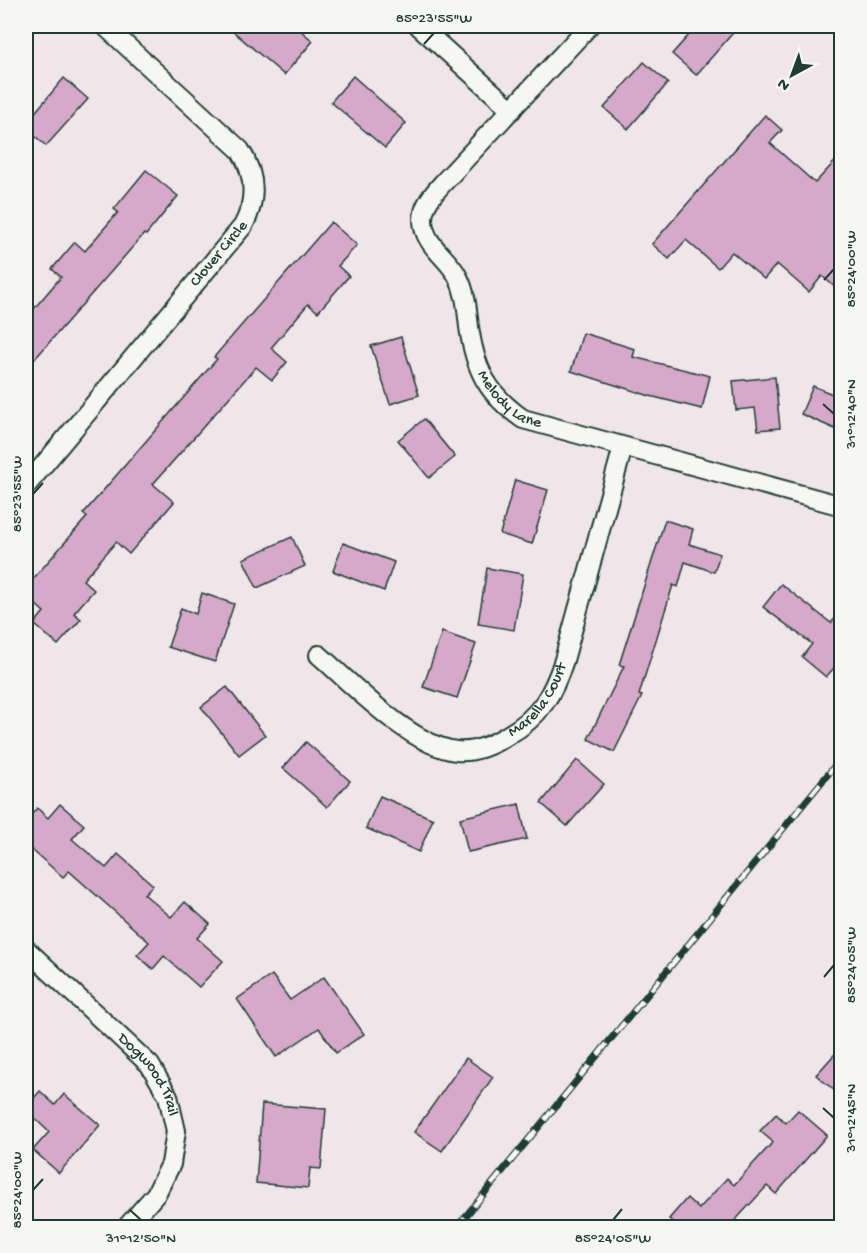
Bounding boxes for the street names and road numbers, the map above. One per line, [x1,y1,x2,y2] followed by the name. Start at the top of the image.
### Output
[186,217,253,291] street label: Clover Circle
[472,367,544,433] street label: Melody Lane
[505,659,572,742] street label: Marella Court
[112,1029,182,1118] street label: Dogwood Trail

